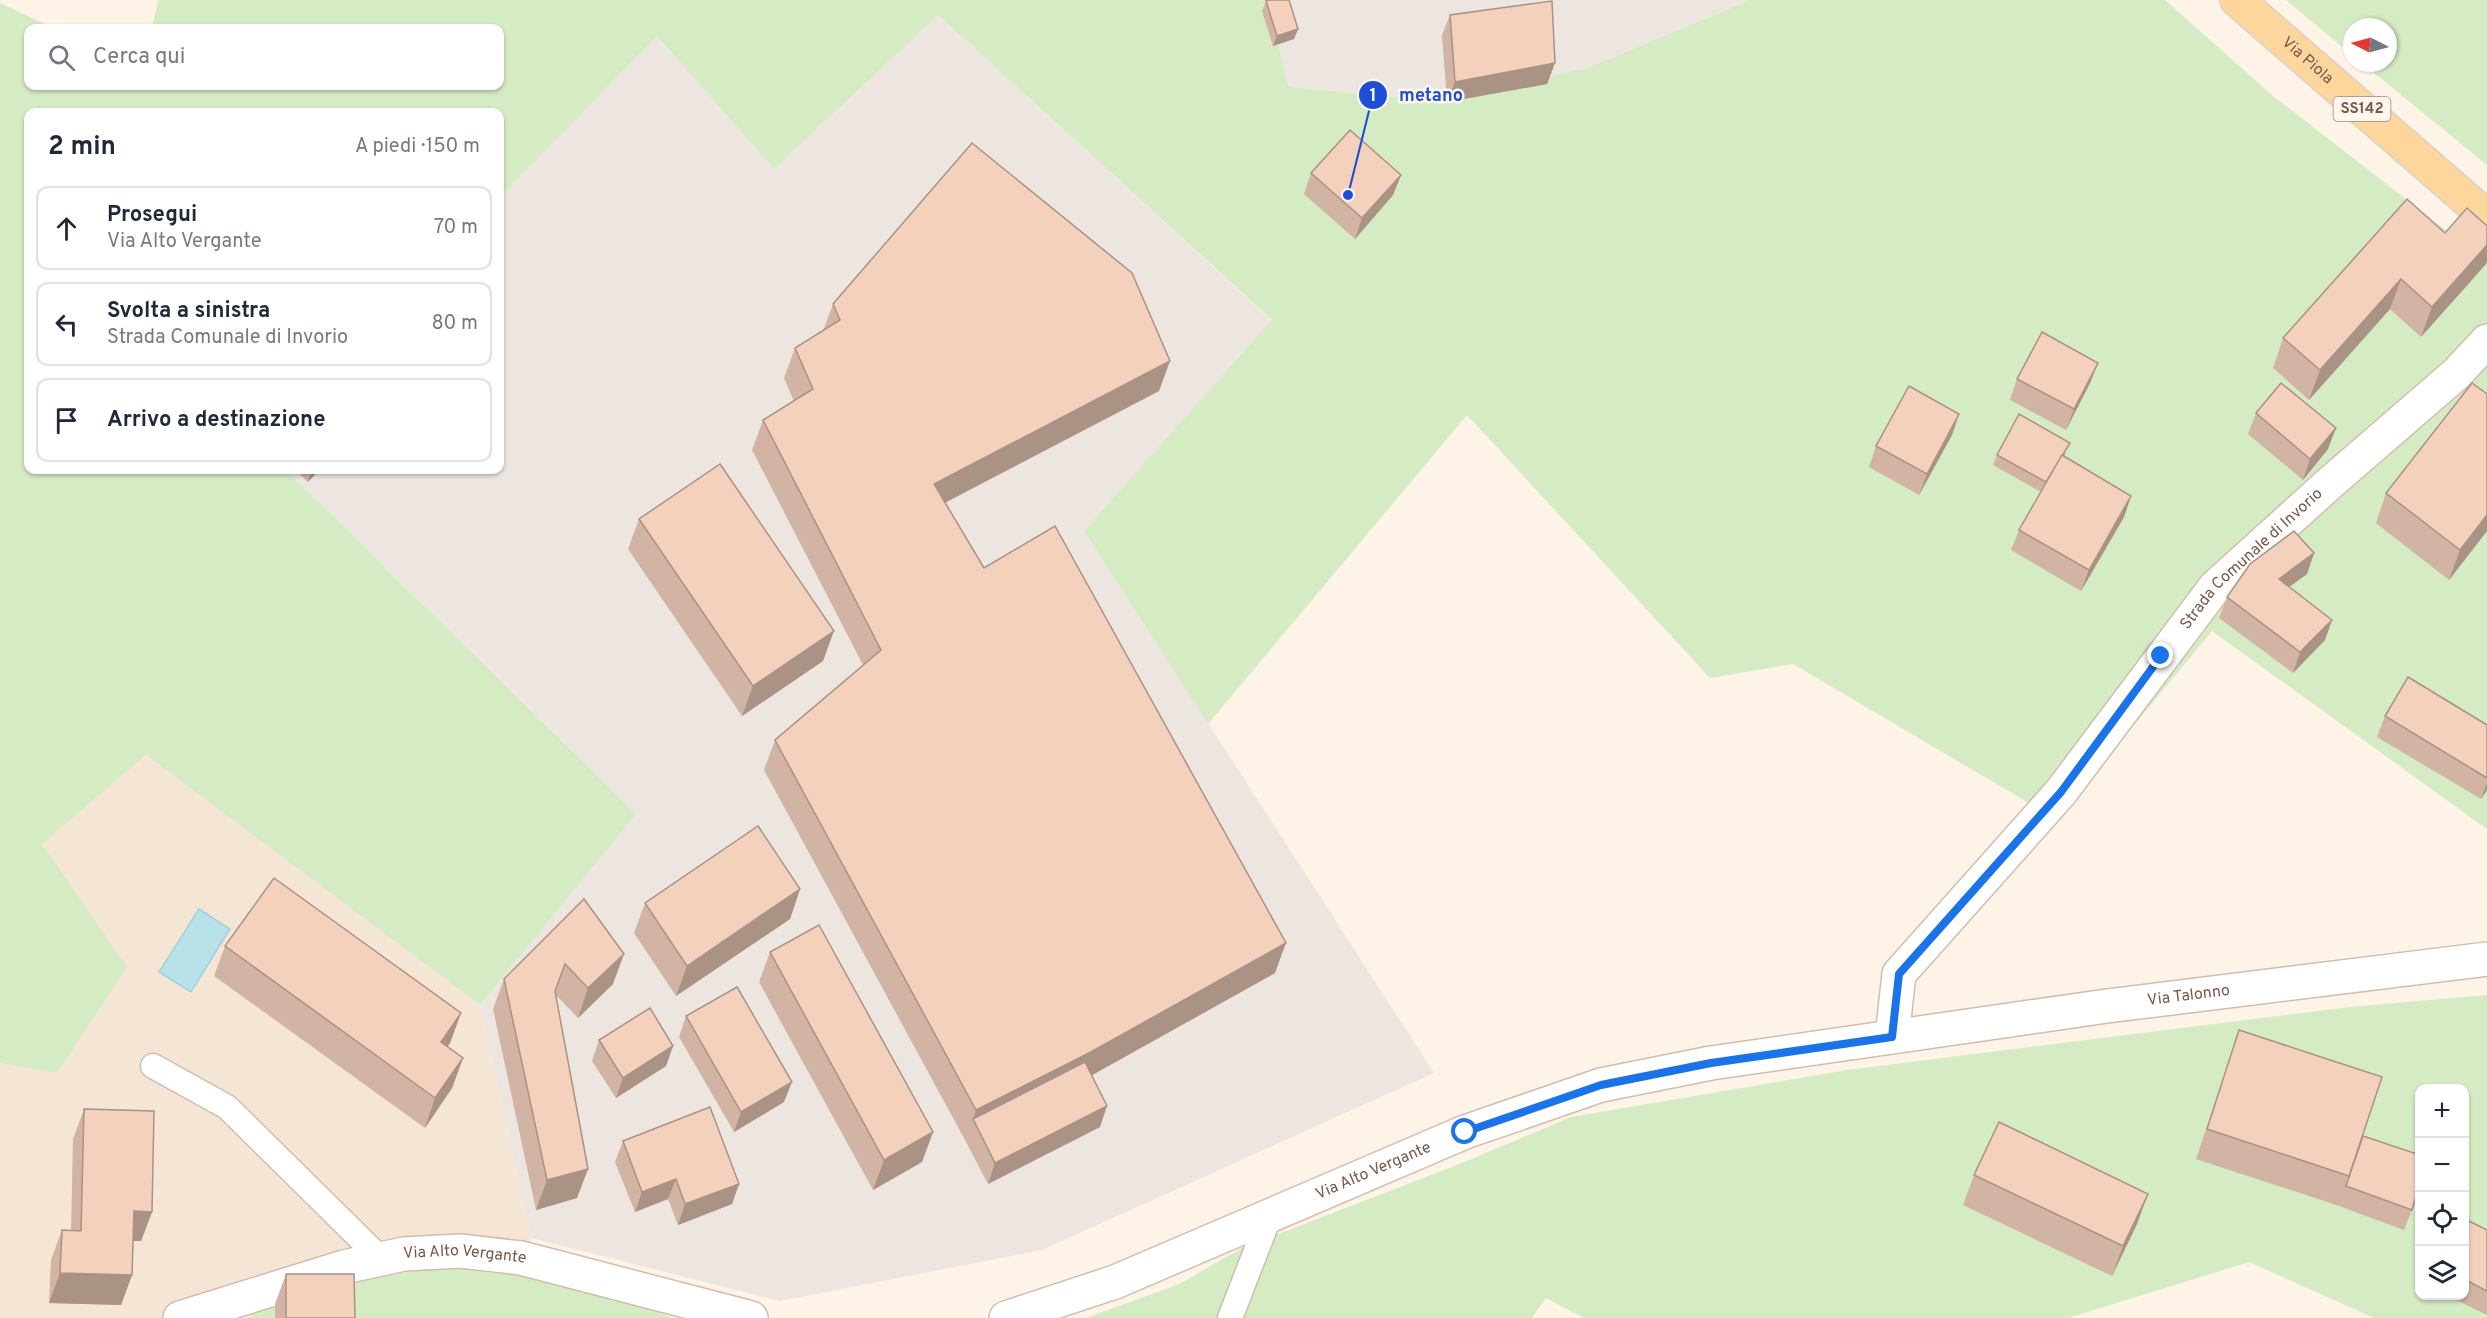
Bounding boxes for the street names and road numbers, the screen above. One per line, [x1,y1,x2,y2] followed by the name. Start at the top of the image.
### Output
[2277,33,2337,89] street label: Via Piola
[2334,97,2390,121] road number: SS142
[2176,484,2327,634] street label: Strada Comunale di Invorio
[2146,981,2231,1011] street label: Via Talonno
[1313,1138,1434,1205] street label: Via Alto Vergante
[402,1241,529,1269] street label: Via Alto Vergante

